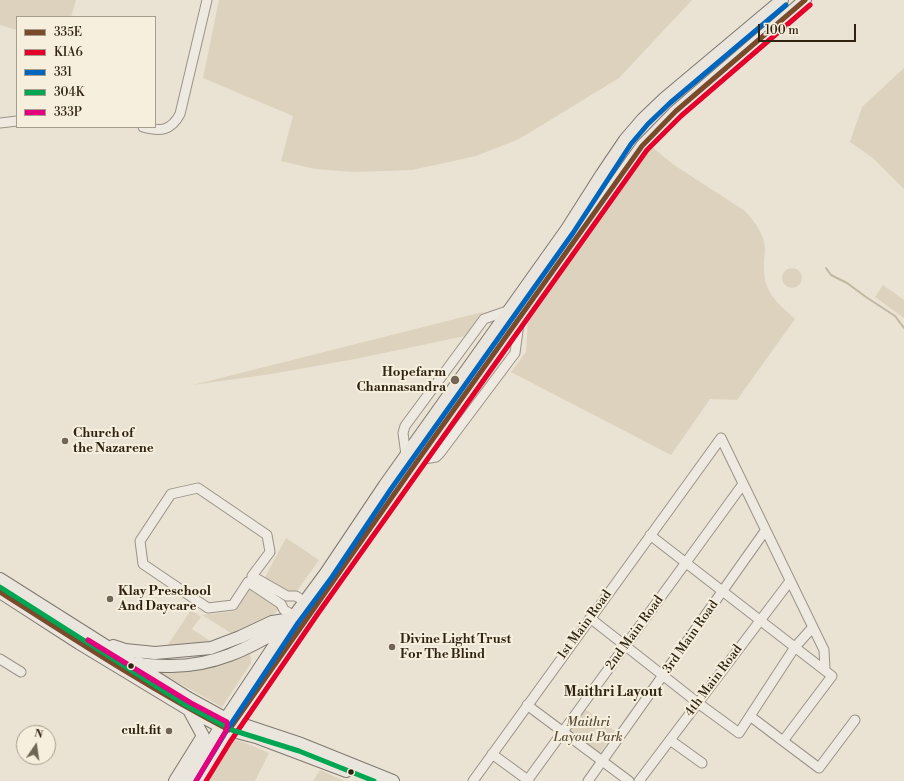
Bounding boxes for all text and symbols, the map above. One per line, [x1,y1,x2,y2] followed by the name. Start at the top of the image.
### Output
[16,16,156,128] legend
[760,16,858,42] scale bar
[765,23,799,38] text: 100 m
[54,25,82,40] text: 335E
[54,45,83,60] text: KIA6
[54,65,72,80] text: 331
[54,85,84,100] text: 304K
[54,105,82,120] text: 333P
[356,365,446,396] place label: Hopefarm Channasandra
[449,374,461,386] marker: Hopefarm Channasandra
[73,426,154,457] place label: Church of the Nazarene
[60,436,70,446] marker: Church of the Nazarene
[118,584,211,615] place label: Klay Preschool And Daycare
[555,587,615,663] street label: 1st Main Road
[603,593,667,673] street label: 2nd Main Road
[105,594,115,604] marker: Klay Preschool And Daycare
[660,597,722,677] street label: 3rd Main Road
[400,632,511,663] place label: Divine Light Trust For The Blind
[387,642,397,652] marker: Divine Light Trust For The Blind
[682,642,746,720] street label: 4th Main Road
[126,661,136,671] unlabelled marker
[564,685,662,701] district label: Maithri Layout
[553,715,623,746] park label: Maithri Layout Park
[121,723,161,739] place label: cult.fit
[16,725,56,765] north arrow
[33,726,44,742] text: N
[164,726,174,736] marker: cult.fit
[346,767,356,777] unlabelled marker

